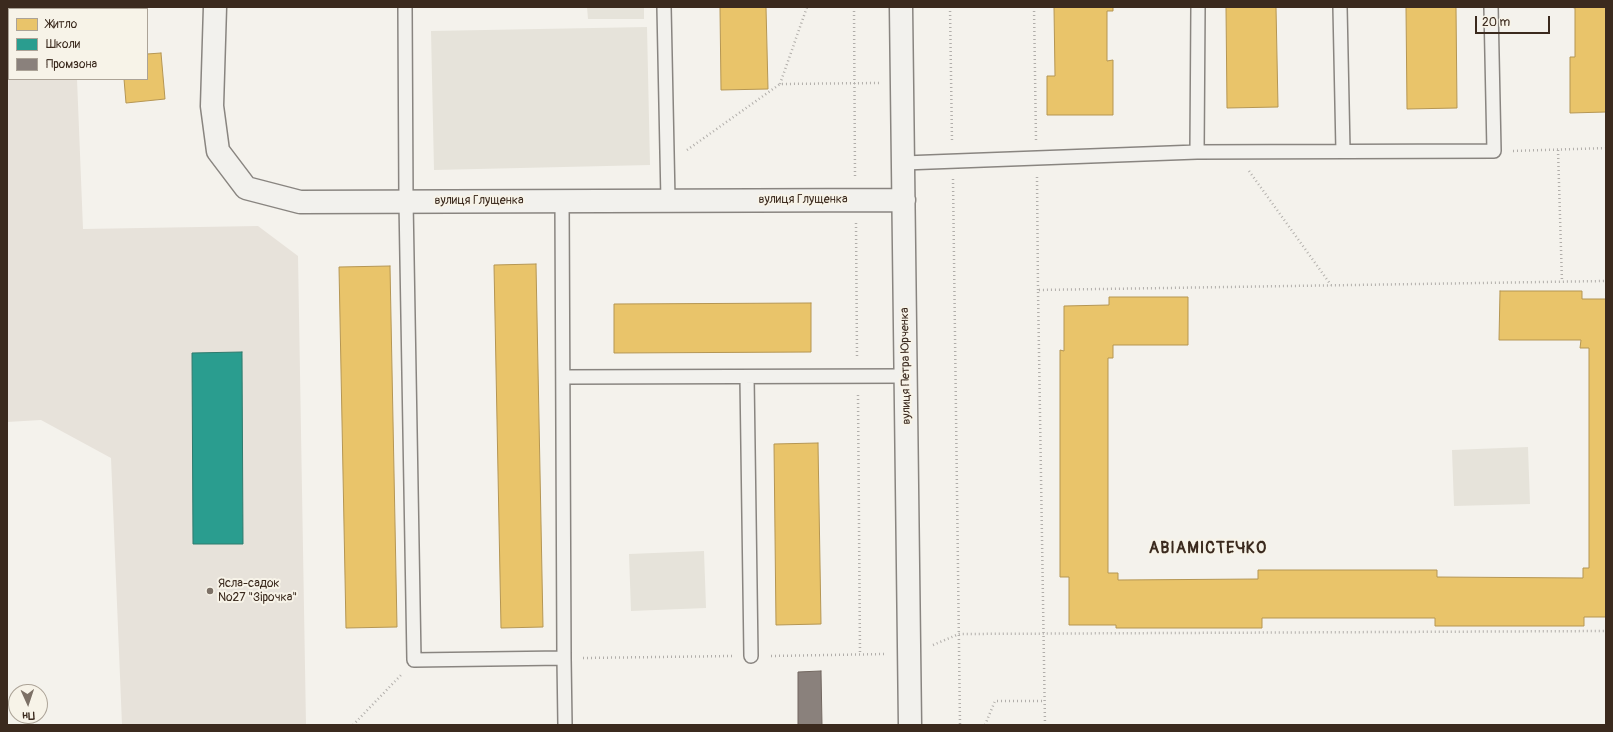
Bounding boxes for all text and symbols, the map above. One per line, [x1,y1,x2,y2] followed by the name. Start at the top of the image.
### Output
[8,8,148,80] legend
[1477,8,1552,34] scale bar
[1482,15,1510,30] text: 20 m
[46,17,77,32] text: Житло
[46,37,80,52] text: Школи
[46,57,97,72] text: Промзона
[758,193,848,207] street label: вулиця Глущенка
[434,194,524,208] street label: вулиця Глущенка
[898,307,914,425] street label: вулиця Петра Юрченка
[1149,539,1267,559] district label: АВІАМІСТЕЧКО
[218,577,297,605] place label: Ясла-садок №27 "Зірочка"
[205,586,215,596] marker: Ясла-садок №27 "Зірочка"
[8,684,48,724] north arrow
[22,709,35,722] text: Пн

